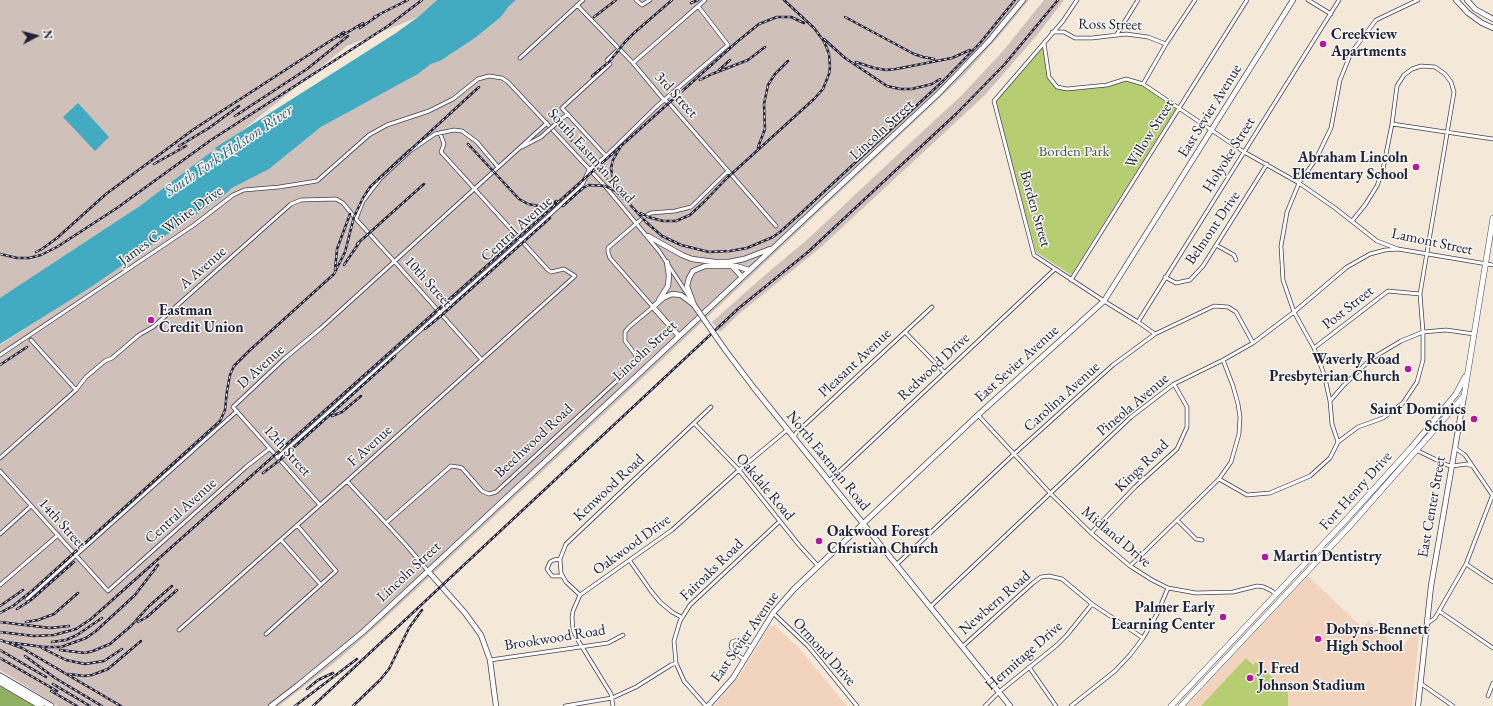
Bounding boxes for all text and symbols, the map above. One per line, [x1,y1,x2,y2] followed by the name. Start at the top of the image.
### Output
[1078,15,1142,35] street label: Ross Street
[16,16,56,56] north arrow
[1331,26,1406,61] place label: Creekview Apartments
[40,29,55,40] text: N
[1318,39,1328,49] marker: Creekview Apartments
[1174,61,1246,161] street label: East Sevier Avenue
[651,68,701,122] street label: 3rd Street
[846,96,918,164] street label: Lincoln Street
[1122,96,1178,172] street label: Willow Street
[161,101,297,201] water label: South Fork Holston River
[544,105,638,207] street label: South Eastman Road
[1199,114,1259,196] street label: Holyoke Street
[1038,143,1110,161] park label: Borden Park
[1292,149,1408,184] place label: Abraham Lincoln Elementary School
[1411,162,1421,172] marker: Abraham Lincoln Elementary School
[1016,169,1054,249] street label: Borden Street
[115,182,227,270] street label: James C. White Drive
[1182,188,1244,268] street label: Belmont Drive
[478,192,556,266] street label: Central Avenue
[1390,225,1474,259] street label: Lamont Street
[176,243,230,293] street label: A Avenue
[400,253,456,311] street label: 10th Street
[1319,282,1377,334] street label: Post Street
[159,302,244,337] place label: Eastman Credit Union
[146,315,156,325] marker: Eastman Credit Union
[609,317,681,385] street label: Lincoln Street
[971,322,1063,406] street label: East Sevier Avenue
[815,325,895,401] street label: Pleasant Avenue
[894,329,974,405] street label: Redwood Drive
[234,341,288,393] street label: D Avenue
[1269,351,1400,386] place label: Waverly Road Presbyterian Church
[1020,358,1104,436] street label: Carolina Avenue
[1403,364,1413,374] marker: Waverly Road Presbyterian Church
[1093,370,1173,440] street label: Pineola Avenue
[491,400,577,482] street label: Beechwood Road
[1370,401,1466,436] place label: Saint Dominics School
[782,407,874,515] street label: North Eastman Road
[1469,414,1479,424] marker: Saint Dominics School
[344,421,396,471] street label: F Avenue
[259,422,315,480] street label: 12th Street
[1111,436,1173,496] street label: Kings Road
[1316,448,1396,534] street label: Fort Henry Drive
[732,450,798,524] street label: Oakdale Road
[570,451,648,525] street label: Kenwood Road
[1414,455,1450,559] street label: East Center Street
[142,474,220,548] street label: Central Avenue
[34,495,90,553] street label: 14th Street
[1078,503,1154,571] street label: Midland Drive
[590,511,674,579] street label: Oakwood Drive
[827,523,938,558] place label: Oakwood Forest Christian Church
[677,535,747,605] street label: Fairoaks Road
[814,536,824,546] marker: Oakwood Forest Christian Church
[373,538,445,606] street label: Lincoln Street
[1273,548,1382,566] place label: Martin Dentistry
[1260,552,1270,562] marker: Martin Dentistry
[956,567,1034,639] street label: Newbern Road
[707,588,783,686] street label: East Sevier Avenue
[1111,599,1215,634] place label: Palmer Early Learning Center
[1218,612,1228,622] marker: Palmer Early Learning Center
[789,614,859,690] street label: Ormond Drive
[982,618,1066,694] street label: Hermitage Drive
[503,621,607,655] street label: Brookwood Road
[1326,621,1429,656] place label: Dobyns-Bennett High School
[1313,634,1323,644] marker: Dobyns-Bennett High School
[1258,660,1365,695] place label: J. Fred Johnson Stadium
[1245,673,1255,683] marker: J. Fred Johnson Stadium

